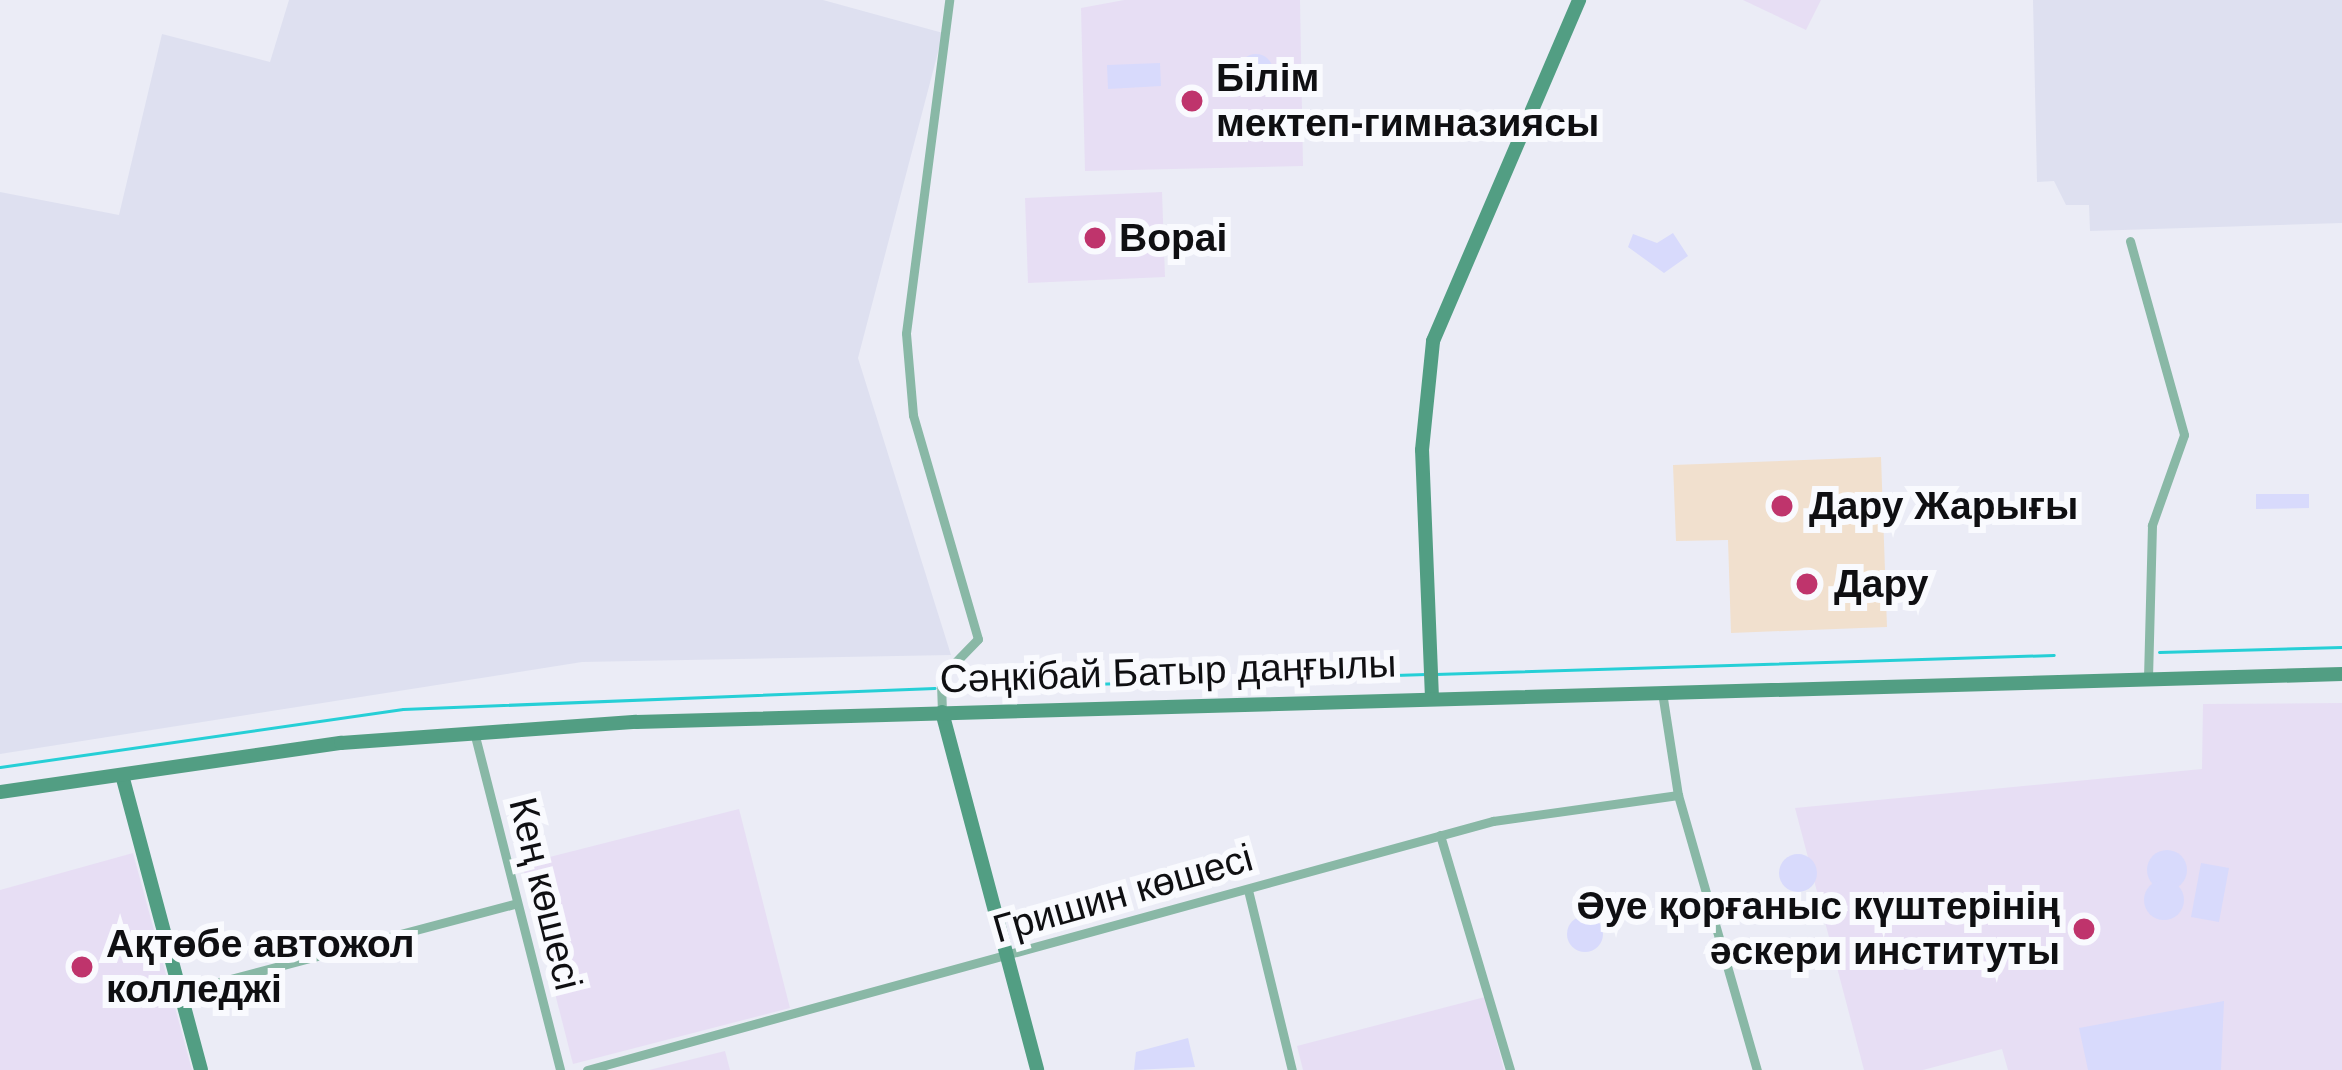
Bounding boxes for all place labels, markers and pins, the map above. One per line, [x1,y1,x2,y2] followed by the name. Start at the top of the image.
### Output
[1216,56,1599,147] place label: Білім мектеп-гимназиясы
[1179,88,1205,114] marker: Білім мектеп-гимназиясы
[1119,215,1227,261] place label: Bopai
[1082,225,1108,251] marker: Bopai
[1809,483,2078,529] place label: Дару Жарығы
[1766,490,1798,522] marker: Дару Жарығы
[1834,561,1928,607] place label: Дару
[1791,568,1823,600] marker: Дару
[1576,884,2060,975] place label: Әуе қорғаныс күштерінің әскери институты
[2071,916,2097,942] marker: Әуе қорғаныс күштерінің әскери институты
[106,922,415,1013] place label: Ақтөбе автожол колледжі
[69,954,95,980] marker: Ақтөбе автожол колледжі

